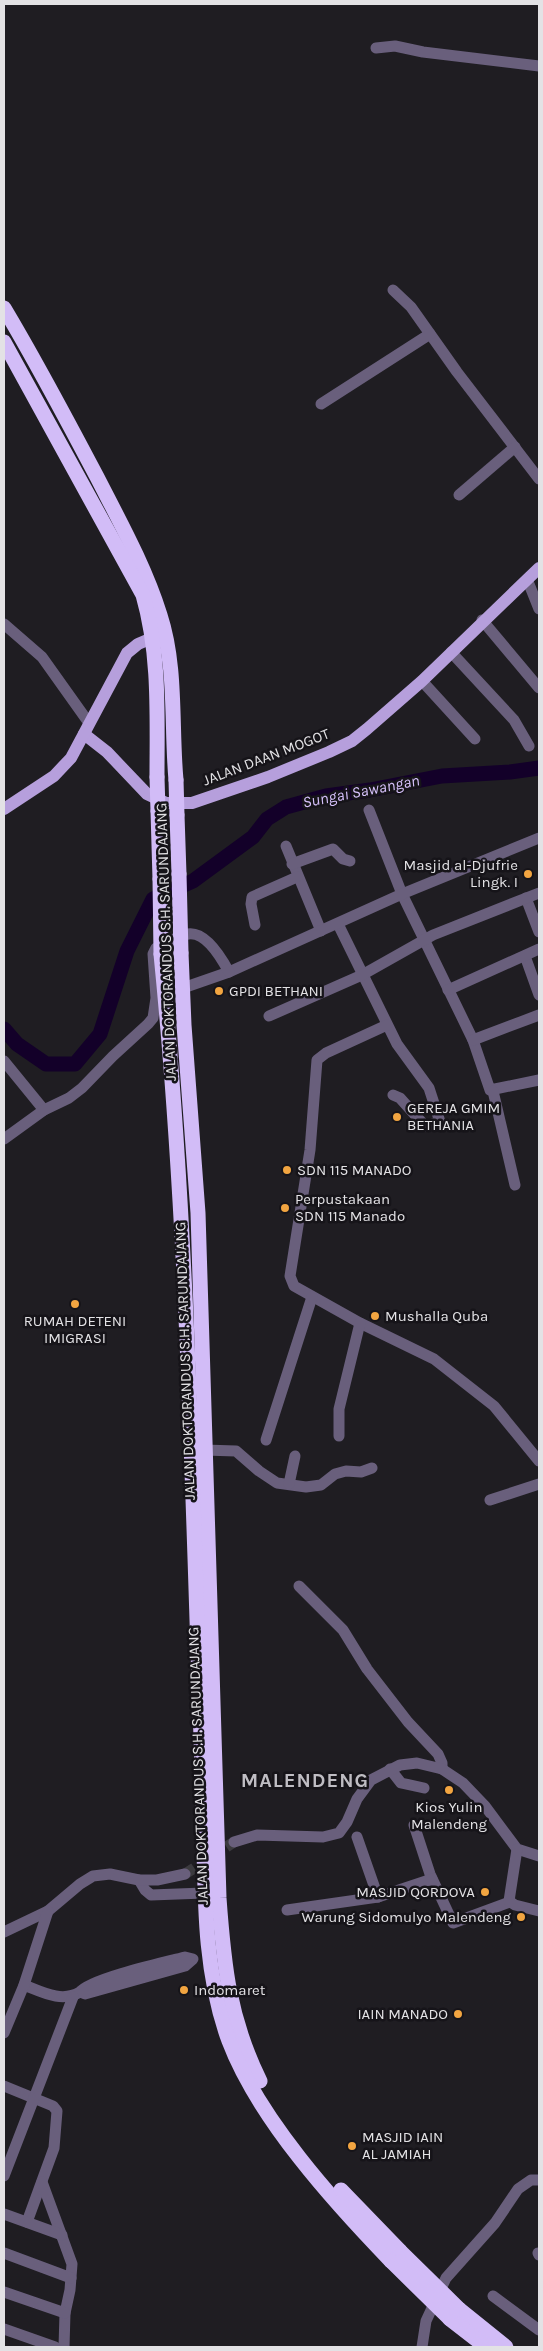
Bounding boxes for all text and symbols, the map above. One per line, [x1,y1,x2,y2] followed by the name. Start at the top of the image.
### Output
[200,724,332,789] street label: JALAN DAAN MOGOT
[301,770,421,812] water label: Sungai Sawangan
[152,803,180,1081] street label: JALAN DOKTORANDUS S.H. SARUNDAJANG
[403,856,518,891] place label: Masjid al-Djufrie Lingk. I
[522,868,534,880] marker: Masjid al-Djufrie Lingk. I
[229,982,323,1000] place label: GPDI BETHANI
[213,985,225,997] marker: GPDI BETHANI
[407,1099,500,1134] place label: GEREJA GMIM BETHANIA
[391,1111,403,1123] marker: GEREJA GMIM BETHANIA
[297,1161,412,1179] place label: SDN 115 MANADO
[281,1164,293,1176] marker: SDN 115 MANADO
[295,1190,405,1225] place label: Perpustakaan SDN 115 Manado
[279,1202,291,1214] marker: Perpustakaan SDN 115 Manado
[171,1222,199,1500] street label: JALAN DOKTORANDUS S.H. SARUNDAJANG
[69,1298,81,1310] marker: RUMAH DETENI IMIGRASI
[385,1307,488,1325] place label: Mushalla Quba
[369,1310,381,1322] marker: Mushalla Quba
[24,1312,126,1347] place label: RUMAH DETENI IMIGRASI
[184,1627,212,1905] street label: JALAN DOKTORANDUS S.H. SARUNDAJANG
[241,1769,369,1792] district label: MALENDENG
[443,1784,455,1796] marker: Kios Yulin Malendeng
[411,1798,488,1833] place label: Kios Yulin Malendeng
[356,1883,475,1901] place label: MASJID QORDOVA
[479,1886,491,1898] marker: MASJID QORDOVA
[302,1908,512,1926] place label: Warung Sidomulyo Malendeng
[515,1911,527,1923] marker: Warung Sidomulyo Malendeng
[194,1981,266,1999] place label: Indomaret
[178,1984,190,1996] marker: Indomaret
[357,2005,448,2023] place label: IAIN MANADO
[452,2008,464,2020] marker: IAIN MANADO
[362,2128,443,2163] place label: MASJID IAIN AL JAMIAH
[346,2140,358,2152] marker: MASJID IAIN AL JAMIAH

